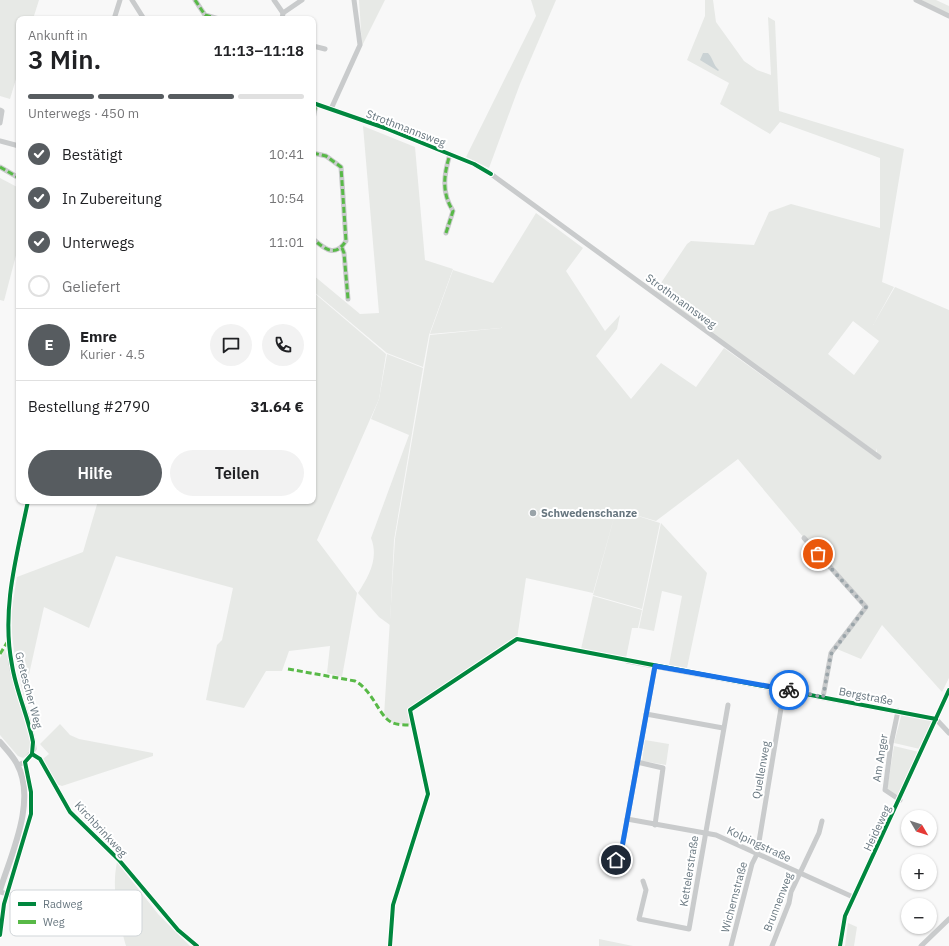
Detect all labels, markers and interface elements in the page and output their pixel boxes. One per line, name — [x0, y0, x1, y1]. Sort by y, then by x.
text: Ankunft in — [28, 27, 88, 44]
text: 11:13–11:18 — [214, 41, 304, 60]
text: 3 Min. — [28, 42, 101, 76]
text: Unterwegs · 450 m — [28, 105, 139, 122]
street label: Strothmannsweg — [364, 106, 448, 150]
icon: check — [28, 143, 50, 165]
text: Bestätigt — [62, 145, 123, 164]
text: 10:41 — [269, 146, 304, 163]
icon: check — [28, 187, 50, 209]
text: In Zubereitung — [62, 189, 162, 208]
text: 10:54 — [269, 190, 304, 207]
icon: check — [28, 231, 50, 253]
text: Unterwegs — [62, 233, 135, 252]
text: 11:01 — [269, 234, 304, 251]
street label: Strothmannsweg — [643, 271, 719, 331]
text: Geliefert — [62, 277, 121, 296]
button: chat — [210, 324, 252, 366]
button: phone — [262, 324, 304, 366]
text: Emre — [80, 327, 117, 346]
text: E — [44, 335, 54, 354]
text: Kurier · 4.5 — [80, 346, 145, 363]
text: Bestellung #2790 — [28, 397, 150, 416]
text: 31.64 € — [250, 397, 304, 416]
button: Hilfe — [28, 450, 162, 496]
button: Teilen — [170, 450, 304, 496]
place label: Schwedenschanze — [541, 506, 637, 520]
marker: Schwedenschanze — [528, 508, 538, 518]
pin — [801, 537, 835, 571]
icon: bag — [807, 543, 829, 565]
street label: Gretescher Weg — [12, 650, 46, 730]
courier — [769, 670, 809, 710]
icon: bike — [778, 679, 800, 701]
street label: Bergstraße — [838, 684, 894, 708]
street label: Am Anger — [869, 733, 891, 783]
street label: Quellenweg — [749, 740, 773, 800]
street label: Kirchbrinkweg — [72, 798, 130, 860]
street label: Heideweg — [860, 803, 894, 853]
north arrow — [901, 810, 937, 846]
map controls — [901, 810, 937, 934]
street label: Kolpingstraße — [725, 823, 793, 865]
street label: Kettelerstraße — [676, 835, 702, 907]
pin — [599, 843, 633, 877]
icon: home — [605, 849, 627, 871]
button: + — [901, 854, 937, 890]
street label: Wichernstraße — [718, 860, 750, 934]
street label: Brunnenweg — [760, 870, 796, 934]
legend — [10, 890, 142, 936]
text: Radweg — [43, 897, 83, 911]
button: − — [901, 898, 937, 934]
text: Weg — [43, 915, 65, 929]

